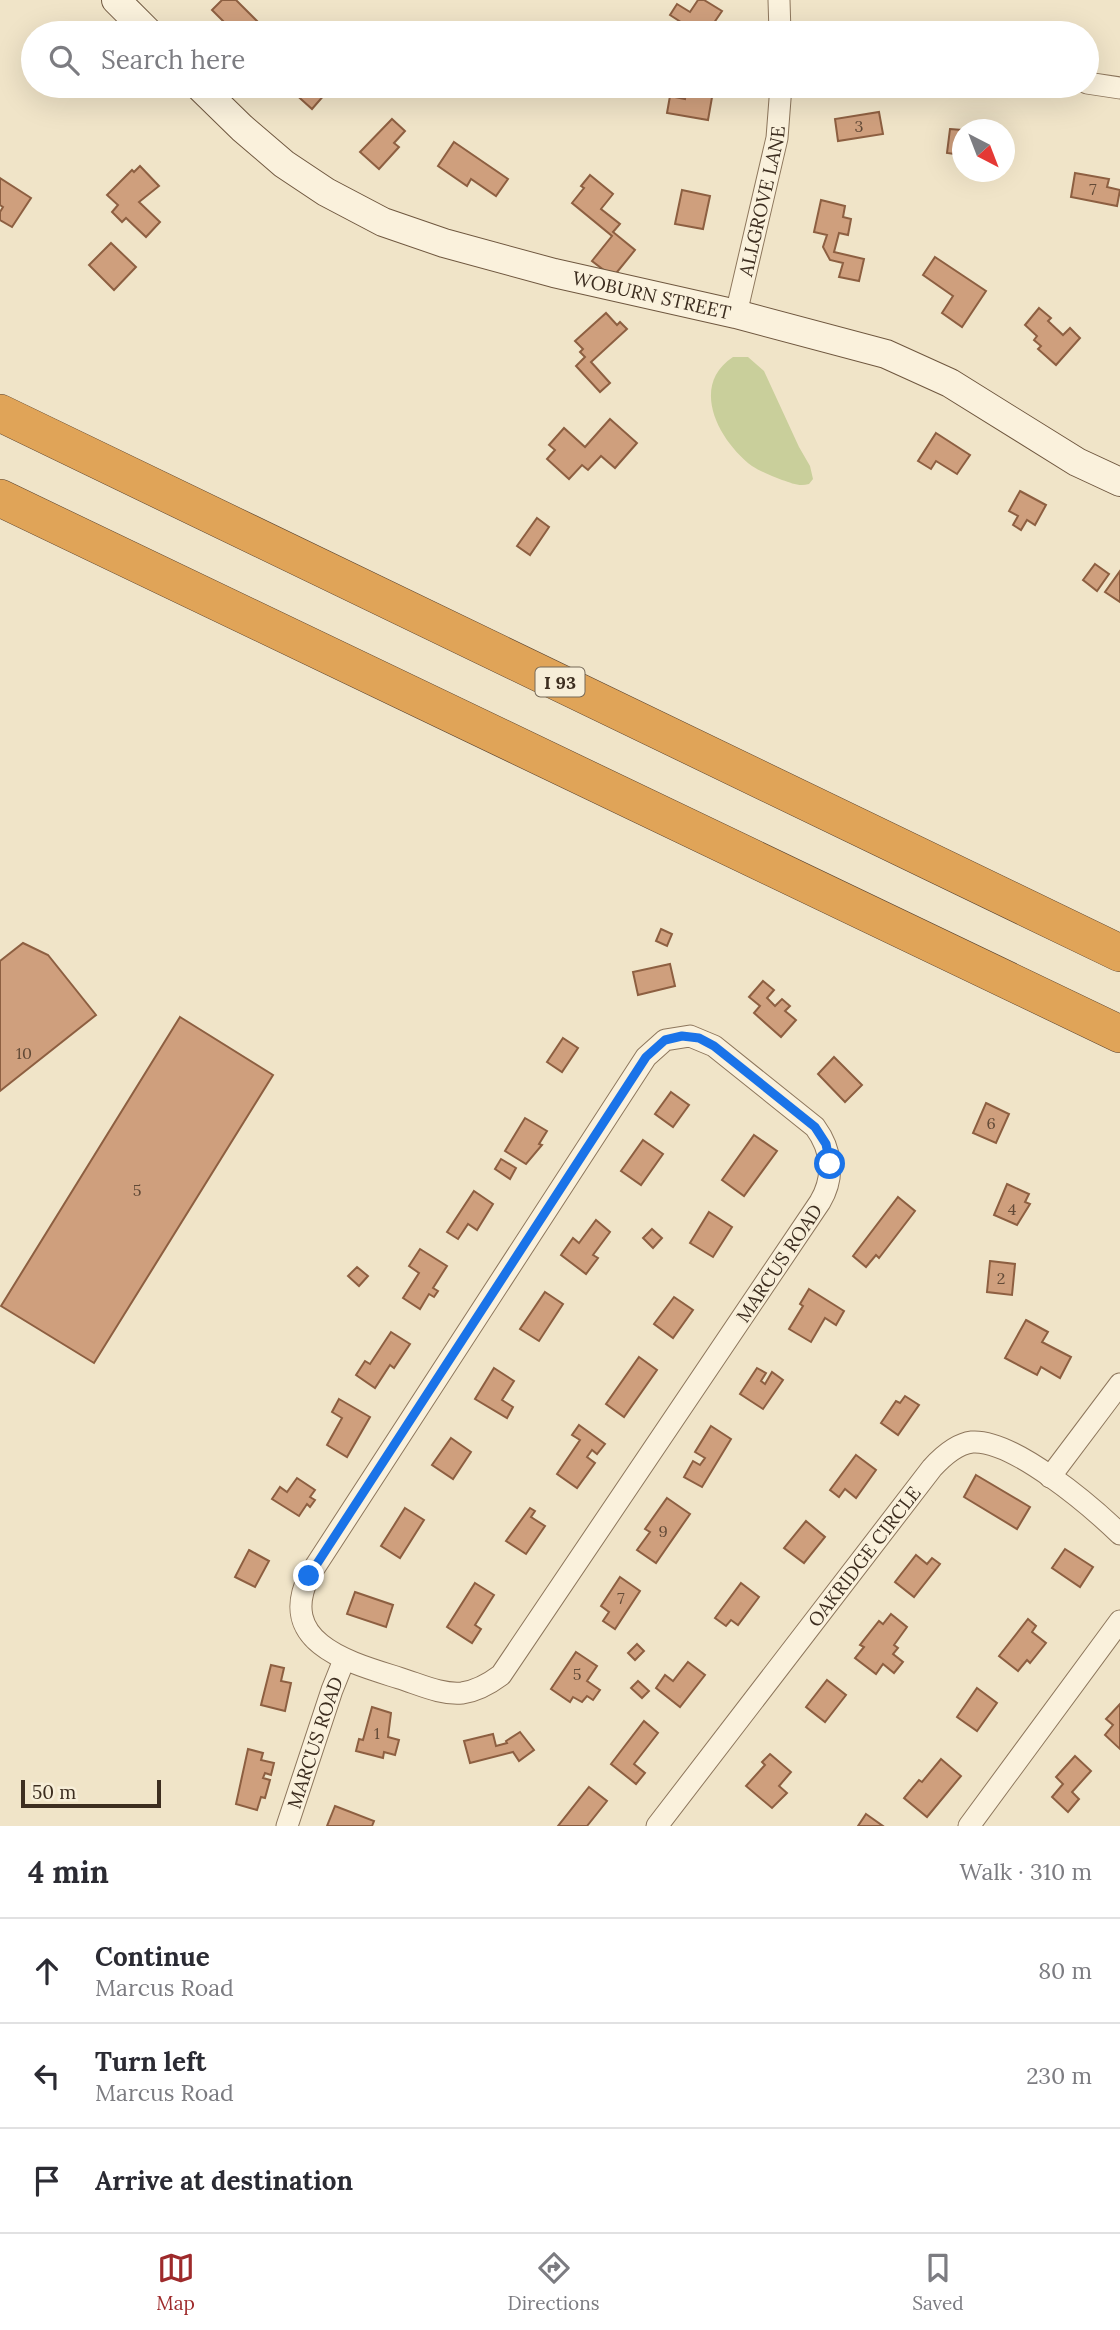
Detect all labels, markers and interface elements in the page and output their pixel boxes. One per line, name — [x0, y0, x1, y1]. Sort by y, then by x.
search box — [21, 21, 1099, 98]
icon: search — [45, 41, 83, 79]
text: Search here — [101, 43, 245, 76]
house number: 3 — [855, 116, 864, 136]
north arrow — [952, 119, 1015, 182]
street label: ALLGROVE LANE — [733, 125, 790, 279]
house number: 7 — [1089, 179, 1097, 199]
street label: WOBURN STREET — [570, 266, 733, 324]
road number: I 93 — [536, 668, 584, 696]
house number: 10 — [16, 1043, 32, 1063]
house number: 6 — [986, 1113, 996, 1133]
route start — [814, 1148, 845, 1179]
house number: 5 — [133, 1180, 141, 1200]
street label: MARCUS ROAD — [731, 1199, 827, 1327]
house number: 4 — [1008, 1199, 1017, 1219]
house number: 2 — [997, 1268, 1005, 1288]
street label: OAKRIDGE CIRCLE — [802, 1481, 926, 1632]
house number: 9 — [658, 1521, 668, 1541]
route end — [293, 1560, 324, 1591]
house number: 7 — [617, 1588, 625, 1608]
house number: 5 — [573, 1664, 581, 1684]
street label: MARCUS ROAD — [282, 1673, 348, 1811]
house number: 1 — [374, 1723, 380, 1743]
scale bar — [21, 1777, 161, 1809]
text: 50 m — [32, 1780, 76, 1804]
text: 4 min — [28, 1853, 109, 1891]
text: Walk · 310 m — [960, 1857, 1092, 1886]
text: Continue — [95, 1940, 210, 1973]
icon: ahead — [28, 1952, 66, 1990]
text: 80 m — [1038, 1956, 1092, 1985]
text: Marcus Road — [95, 1973, 234, 2002]
text: Turn left — [95, 2045, 206, 2078]
icon: left — [28, 2057, 66, 2095]
text: 230 m — [1026, 2061, 1092, 2090]
text: Marcus Road — [95, 2078, 234, 2107]
icon: arrive — [28, 2162, 66, 2200]
text: Arrive at destination — [95, 2164, 353, 2197]
tab: Map — [156, 2249, 195, 2315]
tab: Directions — [508, 2249, 600, 2315]
tab: Saved — [912, 2249, 964, 2315]

